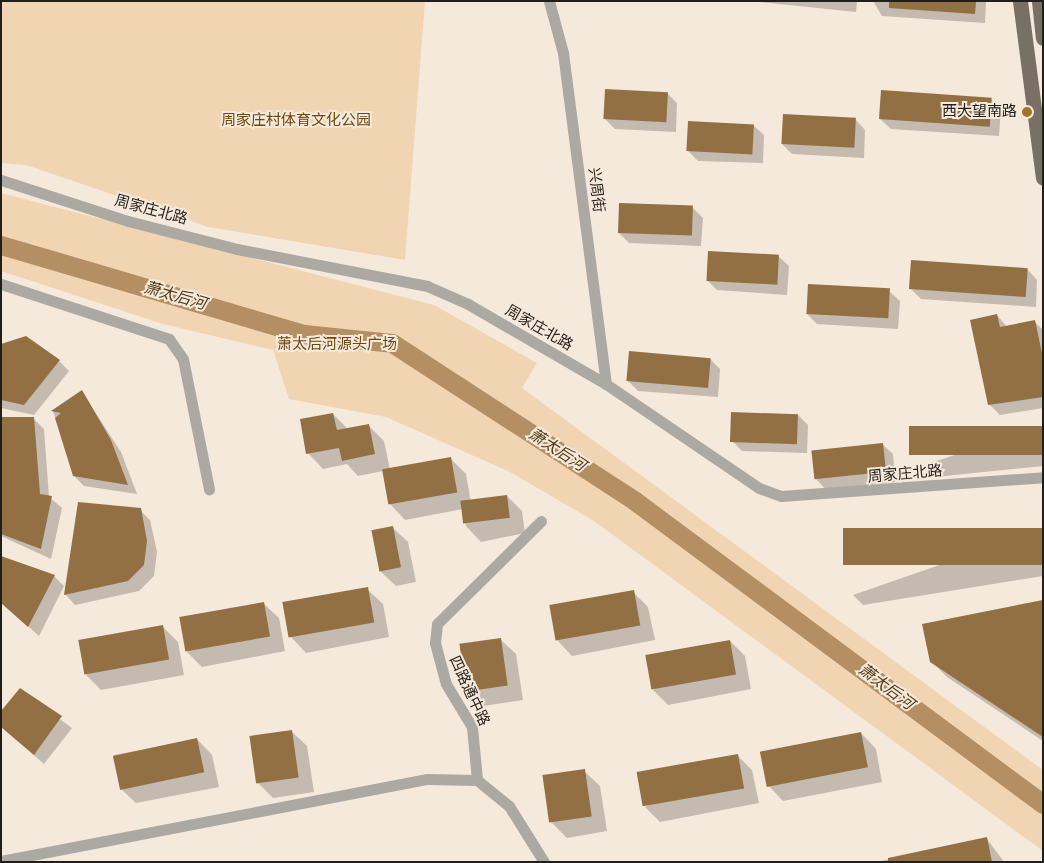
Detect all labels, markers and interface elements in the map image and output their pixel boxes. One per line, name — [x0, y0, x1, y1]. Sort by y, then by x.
place label: 西大望南路 — [942, 103, 1017, 121]
marker: 西大望南路 — [1021, 106, 1033, 118]
park label: 周家庄村体育文化公园 — [221, 112, 371, 130]
street label: 兴周街 — [584, 167, 608, 213]
street label: 周家庄北路 — [112, 192, 190, 228]
water label: 萧太后河 — [142, 278, 208, 314]
street label: 周家庄北路 — [502, 301, 576, 355]
park label: 萧太后河源头广场 — [277, 336, 397, 354]
water label: 萧太后河 — [525, 425, 589, 475]
street label: 周家庄北路 — [867, 462, 943, 486]
street label: 四路通中路 — [445, 653, 493, 729]
water label: 萧太后河 — [855, 660, 917, 714]

